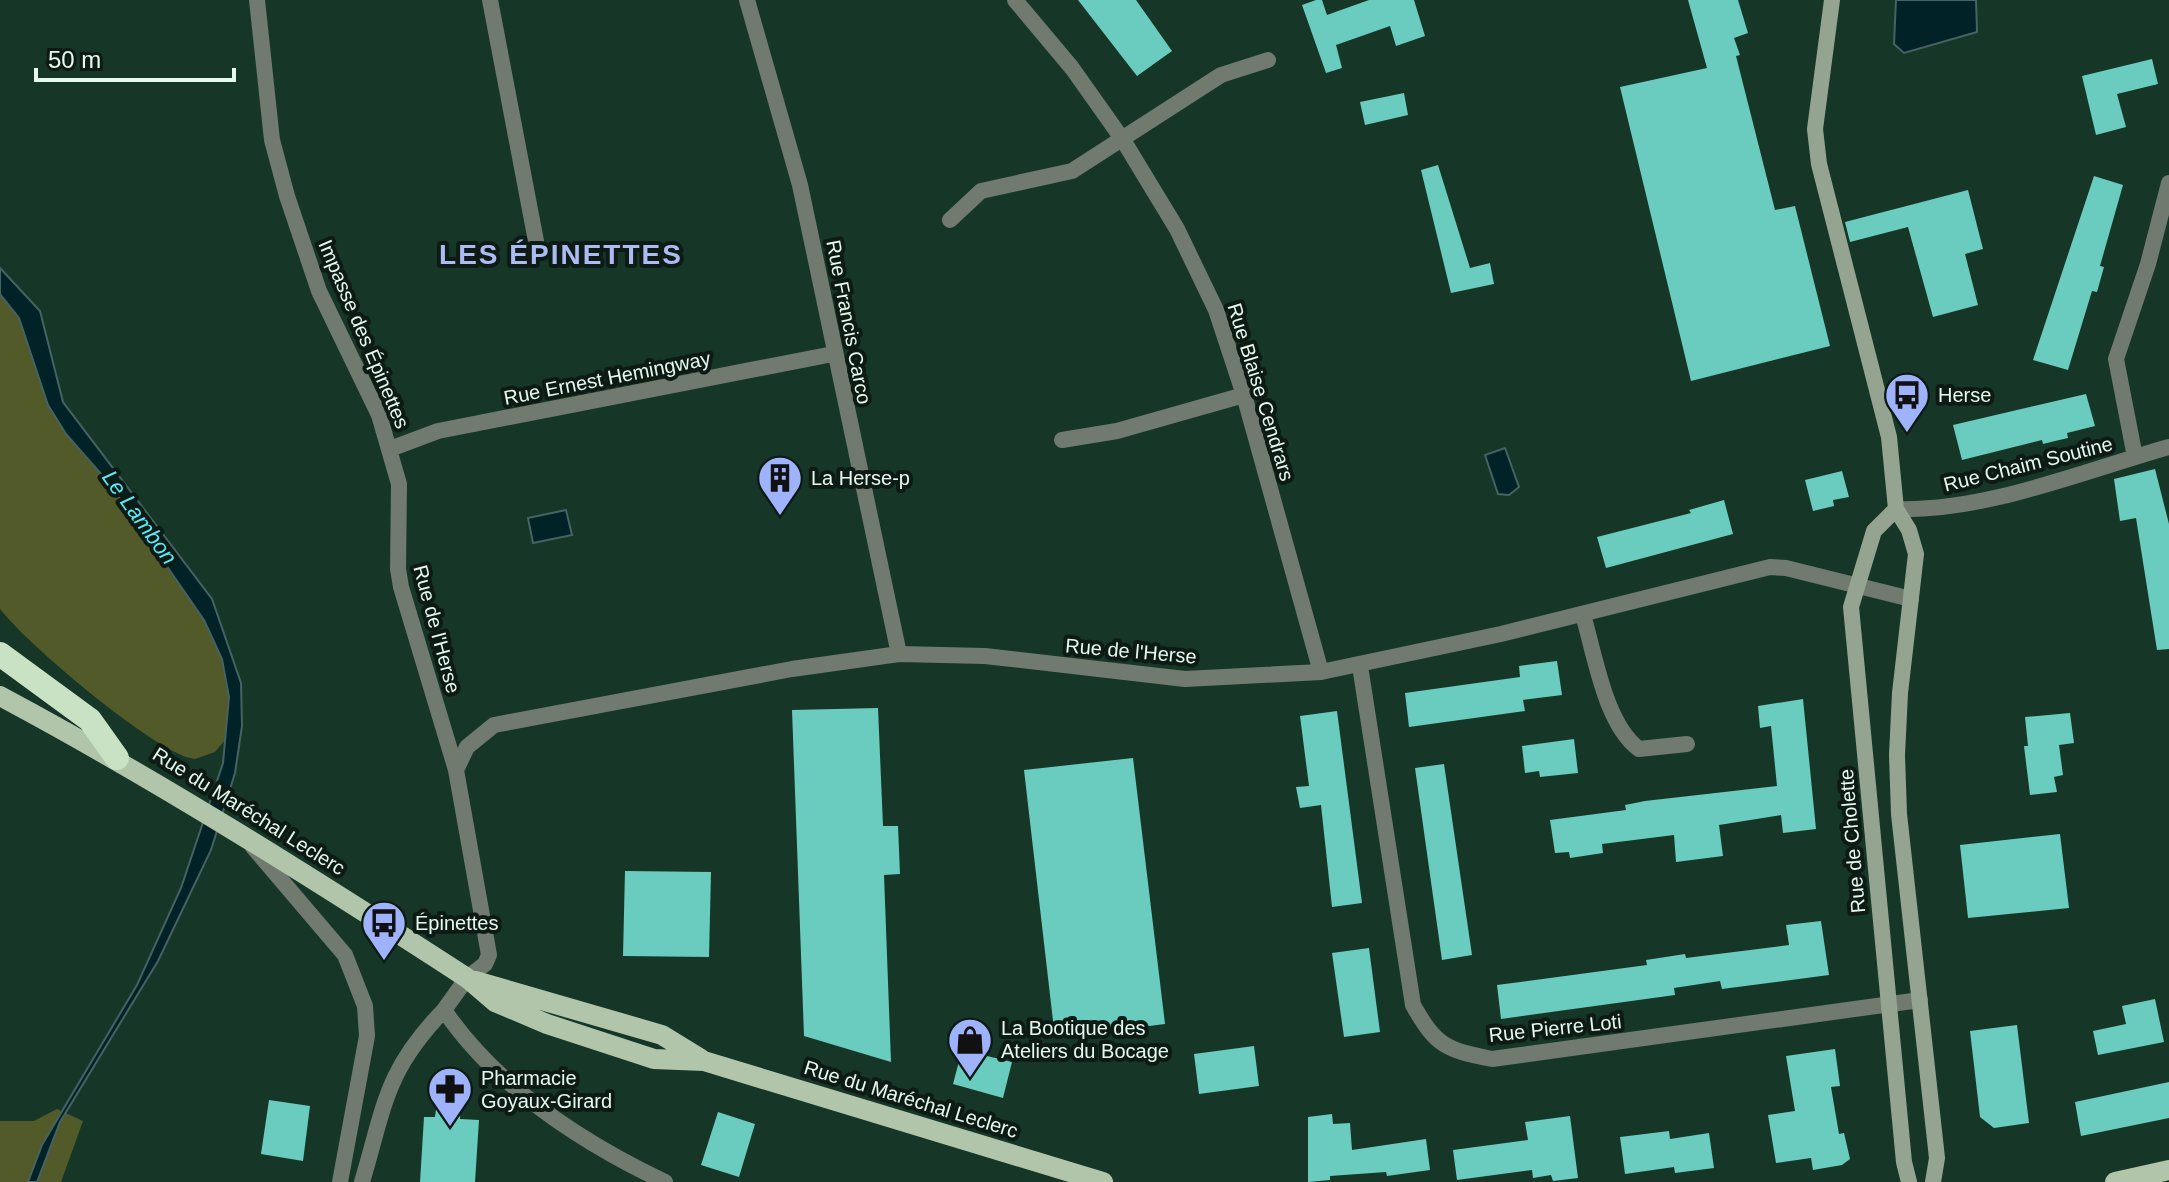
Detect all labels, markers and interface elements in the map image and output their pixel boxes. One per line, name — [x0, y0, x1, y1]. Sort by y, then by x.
scale bar — [36, 32, 234, 82]
text: 50 m — [48, 46, 101, 73]
street label: Impasse des Épinettes — [314, 237, 414, 431]
street label: Rue Francis Carco — [822, 238, 876, 406]
district label: LES ÉPINETTES — [439, 239, 683, 270]
street label: Rue Blaise Cendrars — [1224, 301, 1298, 483]
street label: Rue Ernest Hemingway — [502, 347, 712, 409]
bus stop icon: Herse — [1883, 371, 1931, 434]
place label: Herse — [1938, 384, 1991, 406]
street label: Rue Chaim Soutine — [1941, 432, 2115, 496]
building icon: La Herse-p — [756, 454, 804, 517]
water label: Le Lambon — [97, 465, 182, 569]
place label: La Herse-p — [811, 467, 910, 489]
street label: Rue de l'Herse — [409, 563, 465, 695]
street label: Rue de l'Herse — [1064, 634, 1198, 668]
street label: Rue du Maréchal Leclerc — [149, 743, 349, 879]
street label: Rue de Cholette — [1835, 768, 1869, 914]
bus stop icon: Épinettes — [360, 899, 408, 962]
place label: Épinettes — [415, 912, 498, 934]
street label: Rue Pierre Loti — [1488, 1010, 1622, 1046]
shop icon: La Bootique des Ateliers du Bocage — [946, 1016, 994, 1079]
place label: La Bootique des Ateliers du Bocage — [1001, 1017, 1169, 1062]
street label: Rue du Maréchal Leclerc — [801, 1056, 1021, 1142]
pharmacy icon: Pharmacie Goyaux-Girard — [426, 1065, 474, 1128]
place label: Pharmacie Goyaux-Girard — [481, 1067, 612, 1112]

